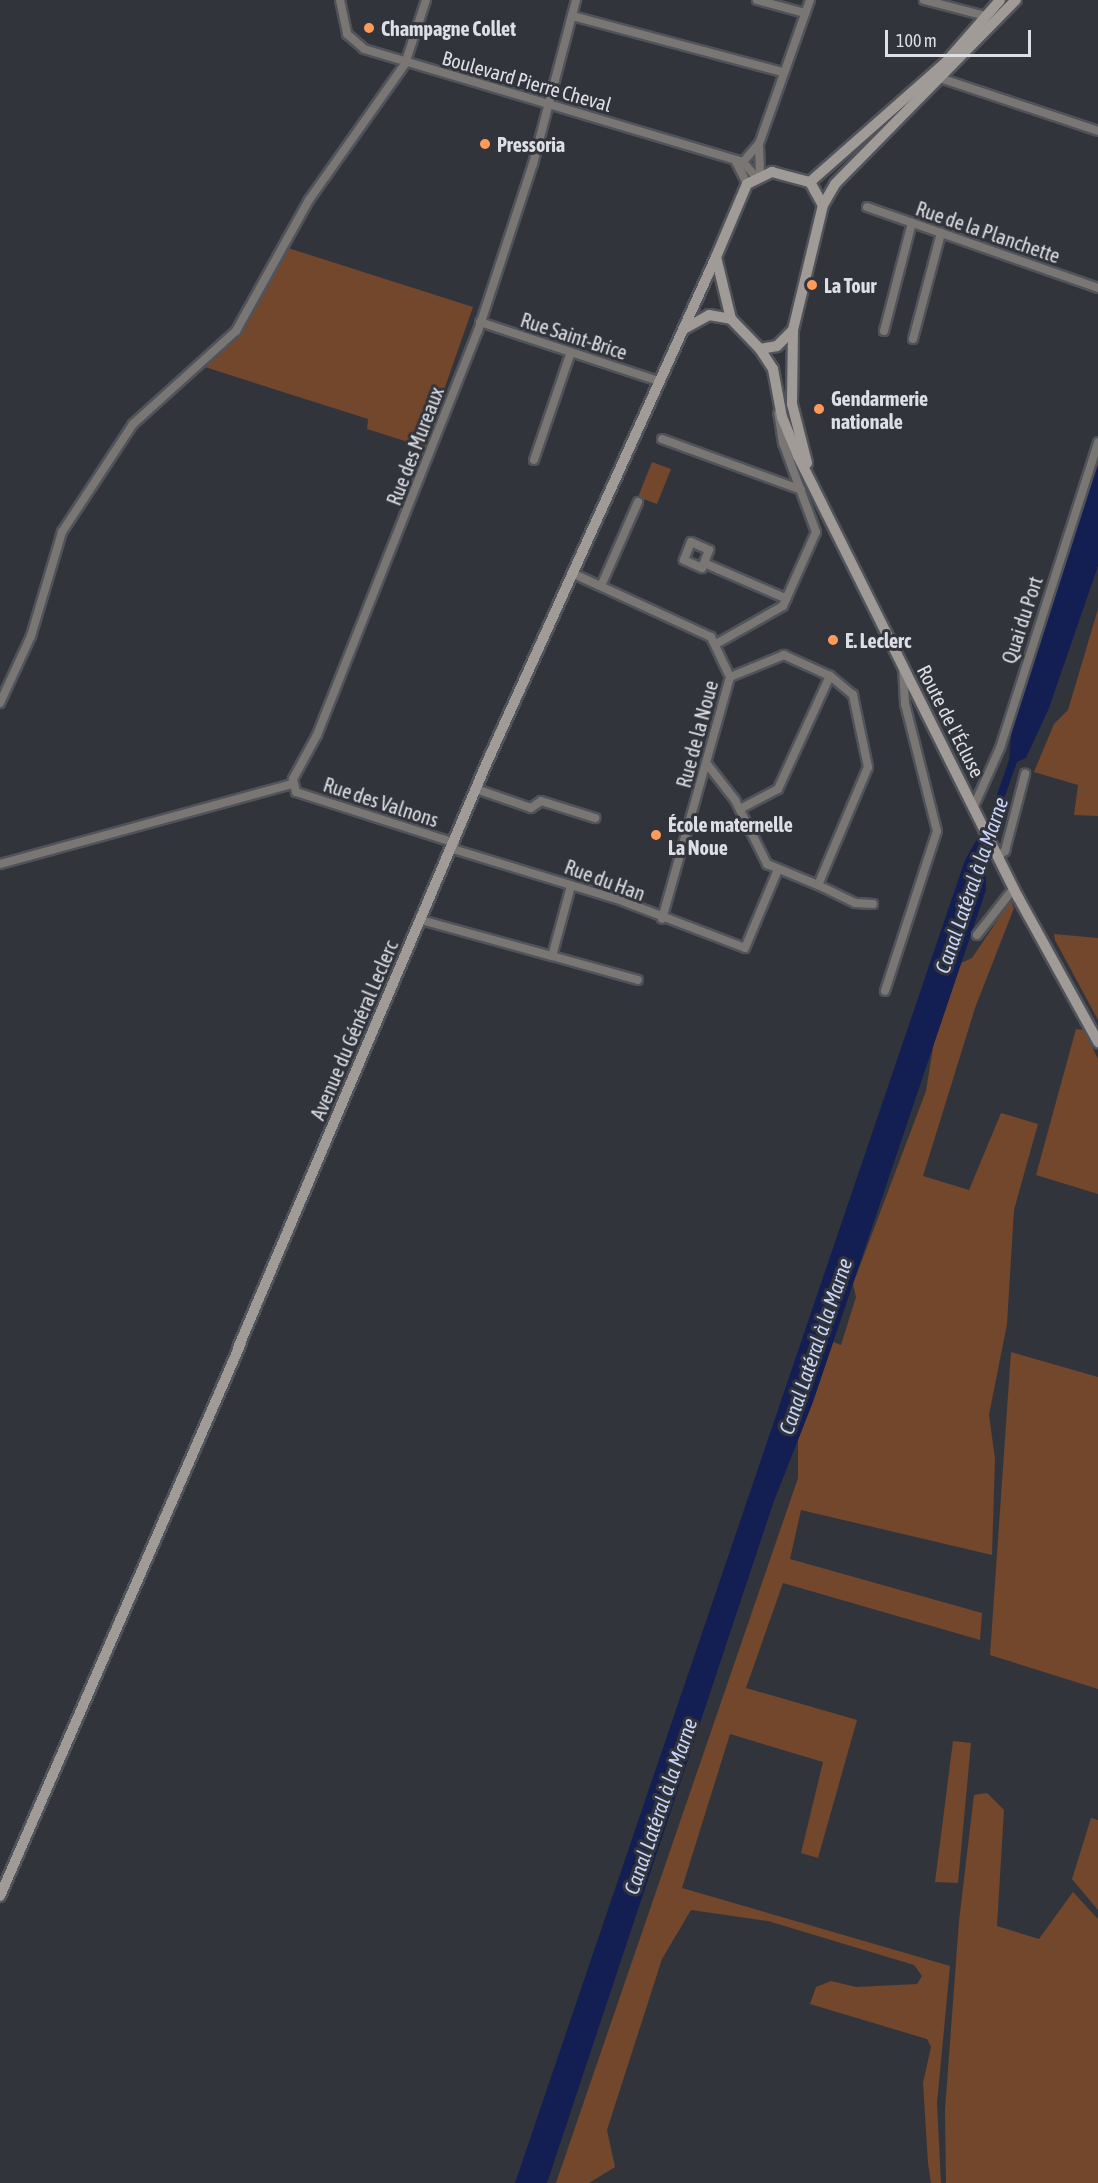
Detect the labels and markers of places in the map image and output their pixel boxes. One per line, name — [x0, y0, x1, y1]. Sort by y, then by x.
place label: Champagne Collet — [381, 16, 516, 40]
marker: Champagne Collet — [362, 21, 376, 35]
place label: Pressoria — [497, 132, 565, 156]
marker: Pressoria — [478, 137, 492, 151]
place label: La Tour — [824, 273, 876, 297]
marker: La Tour — [805, 278, 819, 292]
place label: Gendarmerie nationale — [831, 386, 928, 433]
marker: Gendarmerie nationale — [812, 402, 826, 416]
place label: E. Leclerc — [845, 628, 911, 652]
marker: E. Leclerc — [826, 633, 840, 647]
place label: École maternelle La Noue — [668, 812, 793, 859]
marker: École maternelle La Noue — [649, 828, 663, 842]

